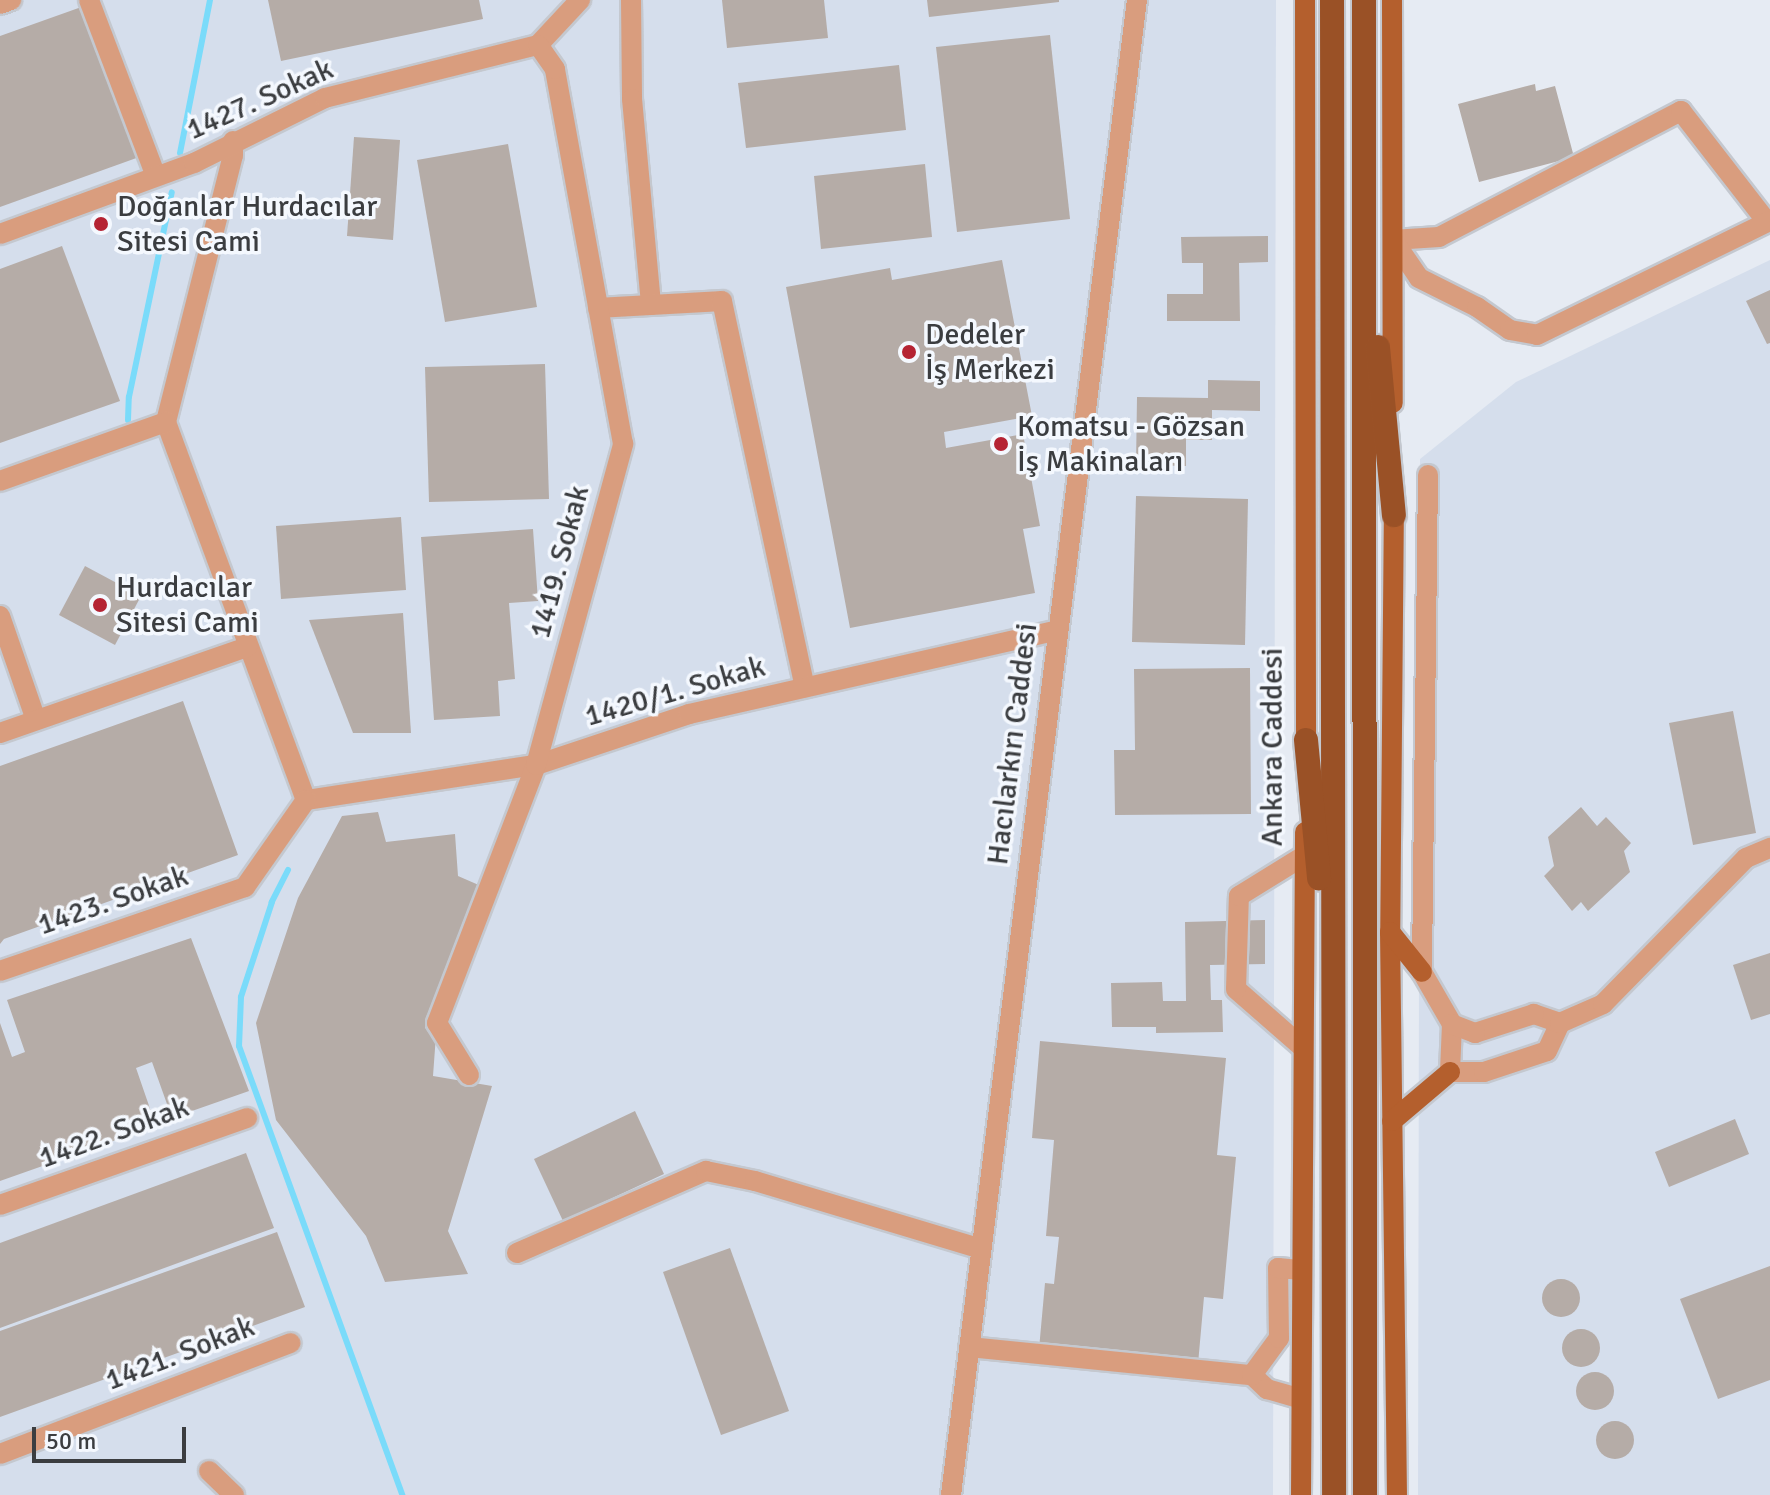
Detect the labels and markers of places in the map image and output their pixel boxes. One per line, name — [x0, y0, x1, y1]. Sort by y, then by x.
place label: Doğanlar Hurdacılar Sitesi Cami — [117, 189, 377, 260]
marker: Doğanlar Hurdacılar Sitesi Cami — [92, 215, 110, 233]
place label: Dedeler İş Merkezi — [925, 317, 1055, 388]
marker: Dedeler İş Merkezi — [900, 343, 918, 361]
place label: Komatsu - Gözsan İş Makinaları — [1017, 409, 1245, 480]
marker: Komatsu - Gözsan İş Makinaları — [992, 435, 1010, 453]
place label: Hurdacılar Sitesi Cami — [116, 570, 259, 640]
marker: Hurdacılar Sitesi Cami — [91, 596, 109, 614]

